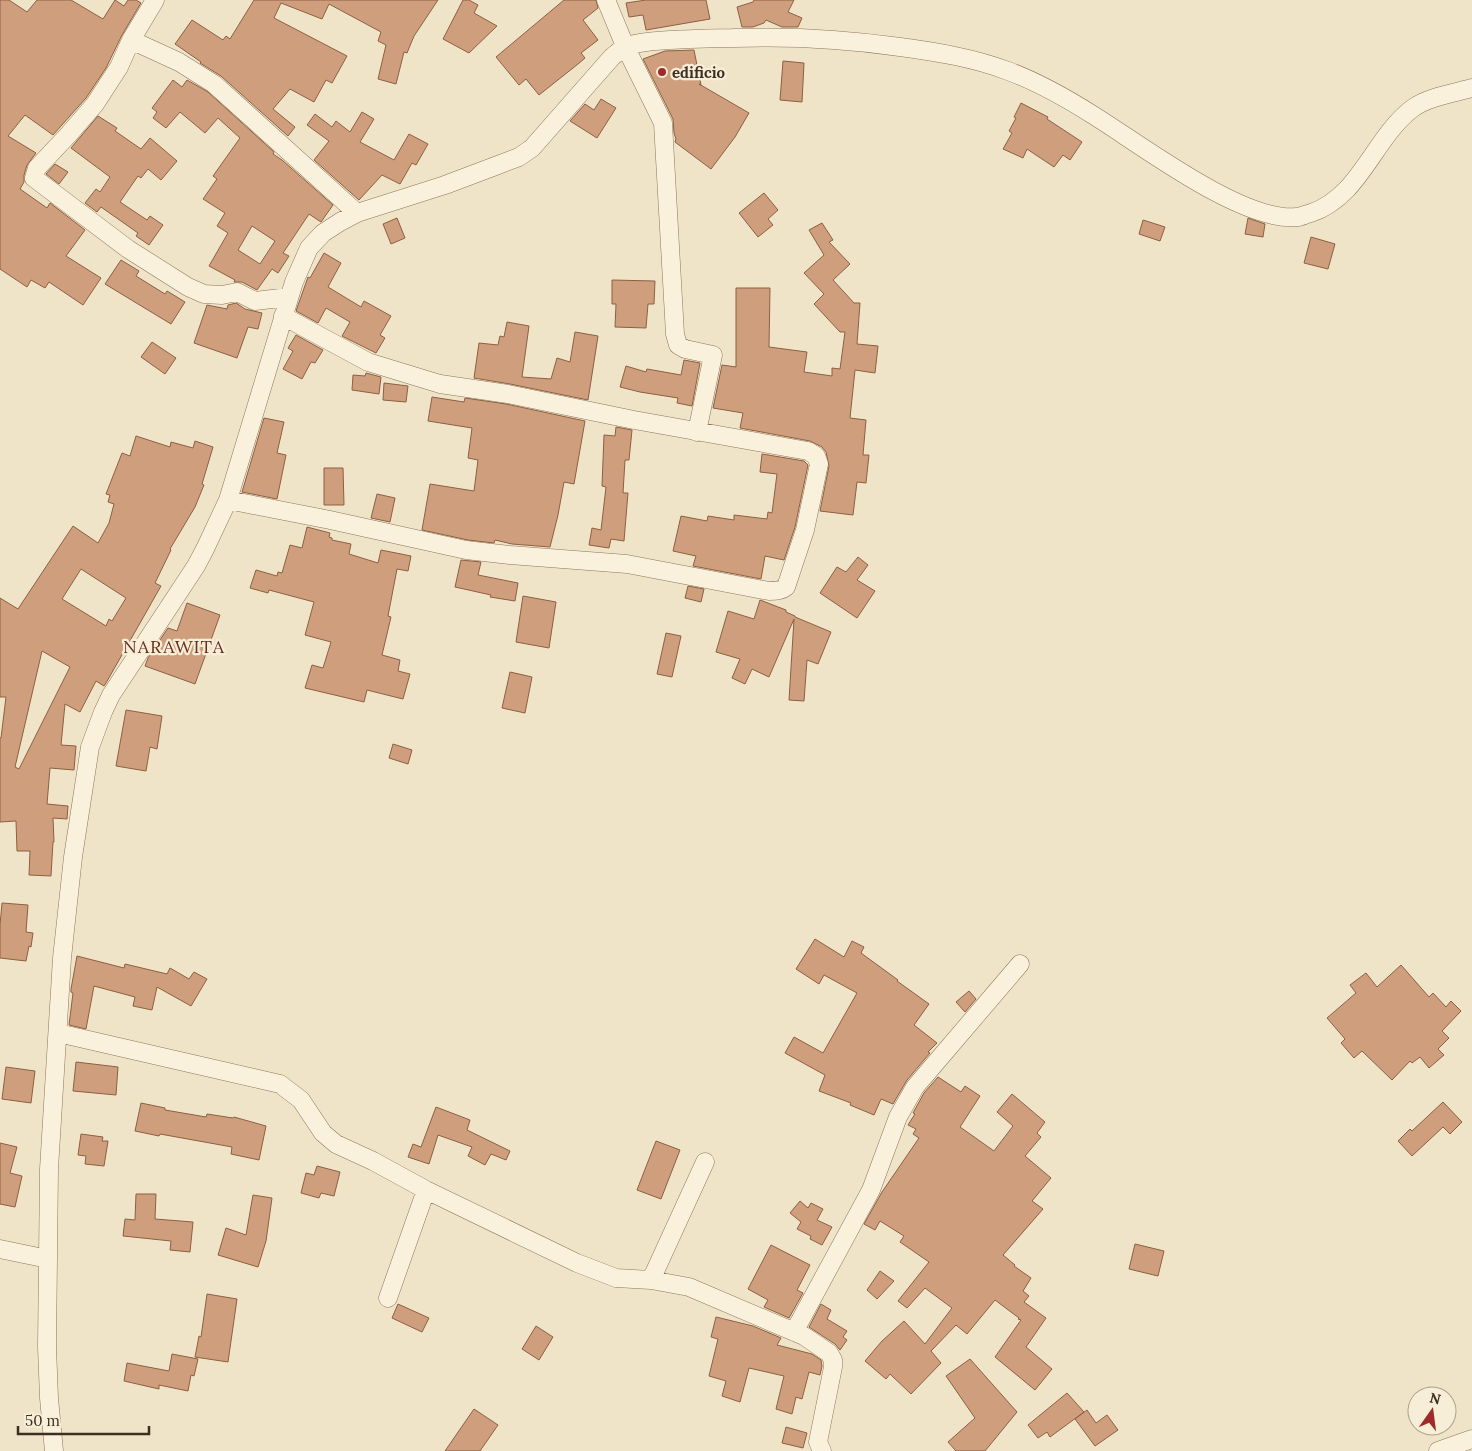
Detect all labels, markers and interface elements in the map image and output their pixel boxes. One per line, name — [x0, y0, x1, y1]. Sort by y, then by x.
place label: edificio — [672, 63, 726, 82]
marker: edificio — [656, 66, 668, 78]
district label: NARAWITA — [123, 635, 225, 658]
north arrow — [1407, 1386, 1457, 1436]
text: N — [1428, 1388, 1443, 1408]
scale bar — [18, 1404, 149, 1436]
text: 50 m — [25, 1411, 60, 1430]

